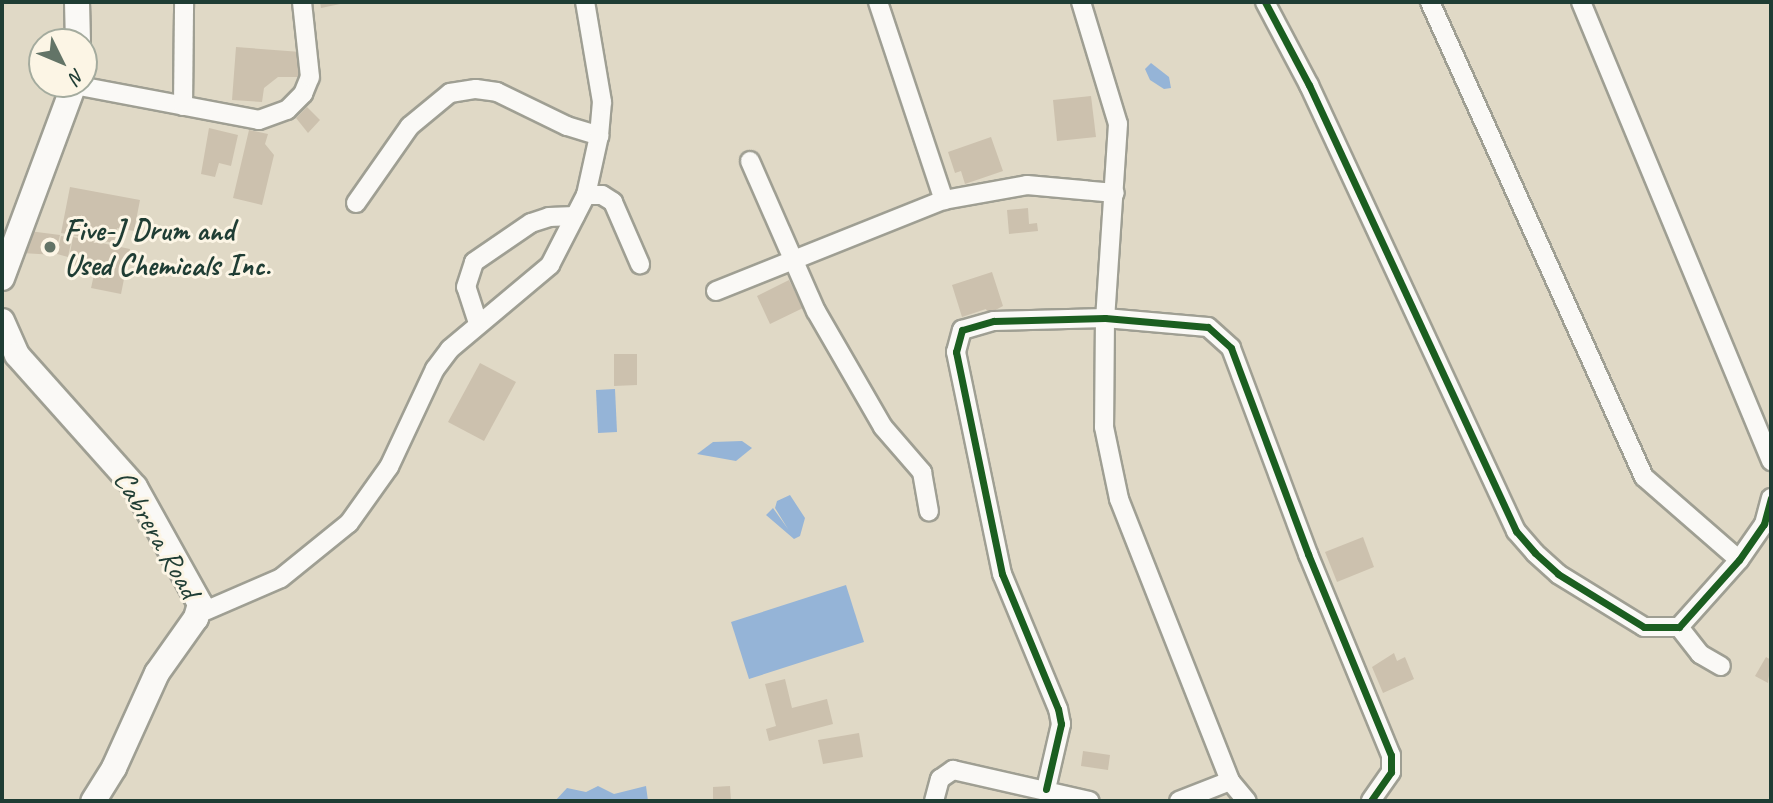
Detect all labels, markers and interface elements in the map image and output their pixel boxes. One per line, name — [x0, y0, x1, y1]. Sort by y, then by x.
north arrow — [28, 28, 98, 98]
text: N — [64, 63, 90, 88]
place label: Five-J Drum and Used Chemicals Inc. — [64, 212, 271, 282]
marker: Five-J Drum and Used Chemicals Inc. — [42, 239, 58, 255]
street label: Cabrera Road — [106, 464, 208, 604]

